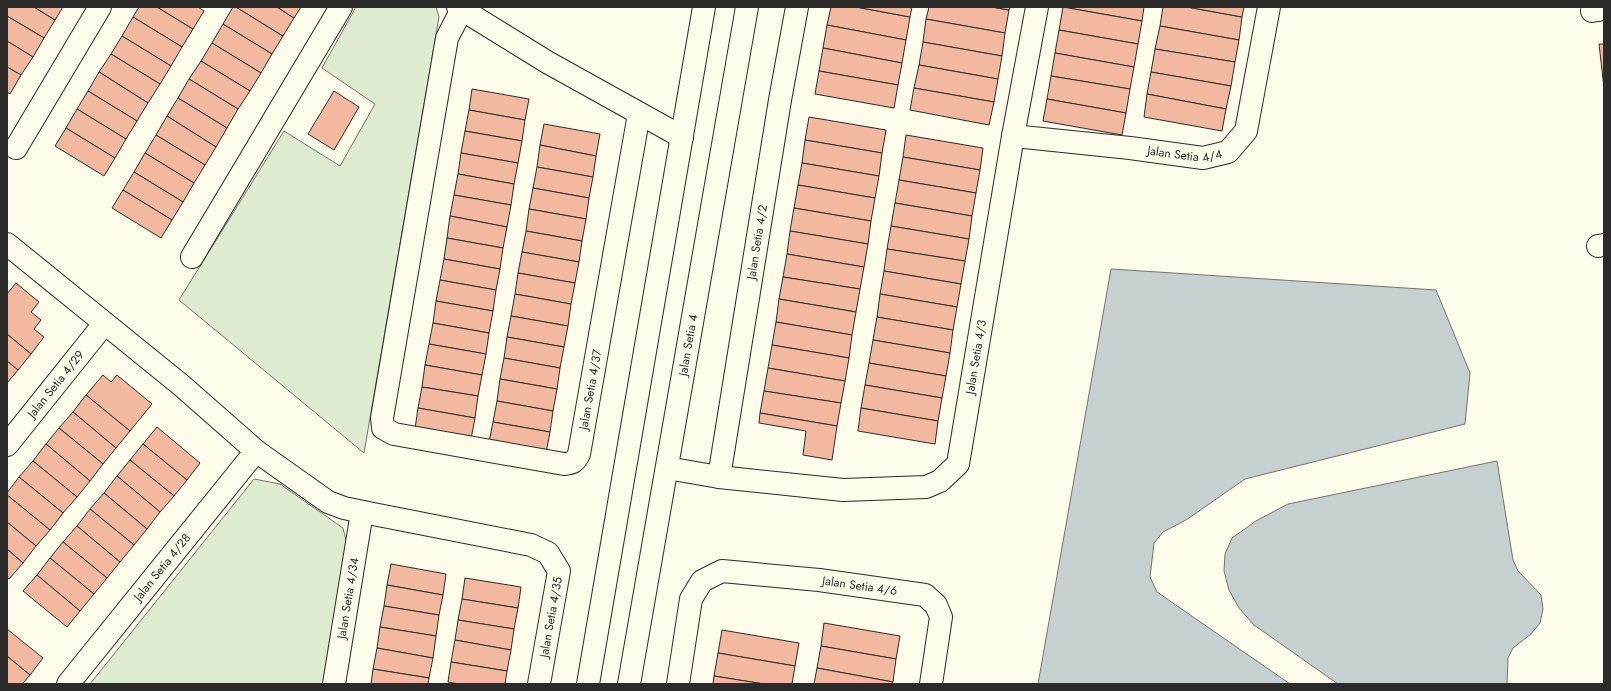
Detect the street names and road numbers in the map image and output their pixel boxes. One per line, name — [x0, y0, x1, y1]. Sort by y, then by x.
street label: Jalan Setia 4/4 — [1144, 141, 1224, 167]
street label: Jalan Setia 4/2 — [742, 203, 772, 283]
street label: Jalan Setia 4 — [674, 313, 702, 379]
street label: Jalan Setia 4/3 — [961, 318, 991, 397]
street label: Jalan Setia 4/29 — [22, 346, 89, 423]
street label: Jalan Setia 4/37 — [574, 347, 606, 433]
street label: Jalan Setia 4/28 — [128, 530, 195, 606]
street label: Jalan Setia 4/34 — [332, 556, 363, 642]
street label: Jalan Setia 4/6 — [819, 571, 898, 600]
street label: Jalan Setia 4/35 — [535, 575, 567, 661]

